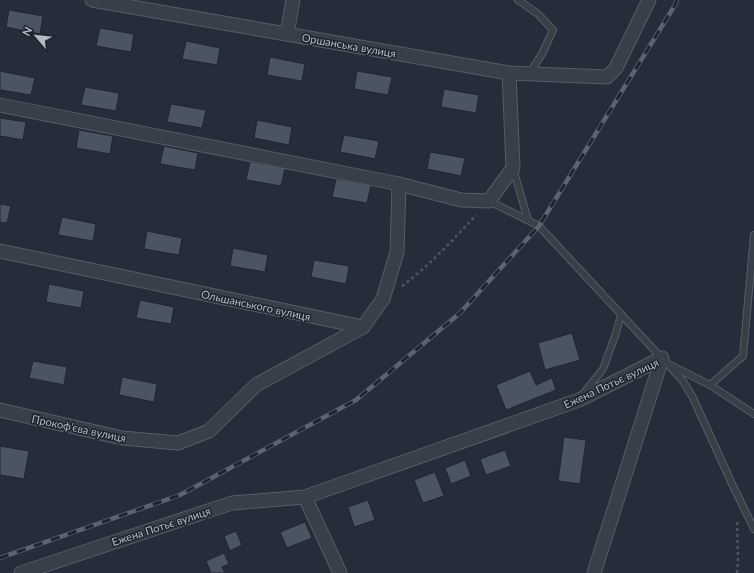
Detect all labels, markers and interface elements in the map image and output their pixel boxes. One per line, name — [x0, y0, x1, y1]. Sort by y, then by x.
north arrow — [16, 16, 56, 56]
text: N — [19, 24, 34, 38]
street label: Оршанська вулиця — [301, 30, 397, 60]
street label: Ольшанського вулиця — [200, 287, 312, 323]
street label: Ежена Потьє вулиця — [561, 355, 661, 411]
street label: Прокоф’єва вулиця — [31, 412, 127, 444]
street label: Ежена Потьє вулиця — [110, 504, 212, 548]

